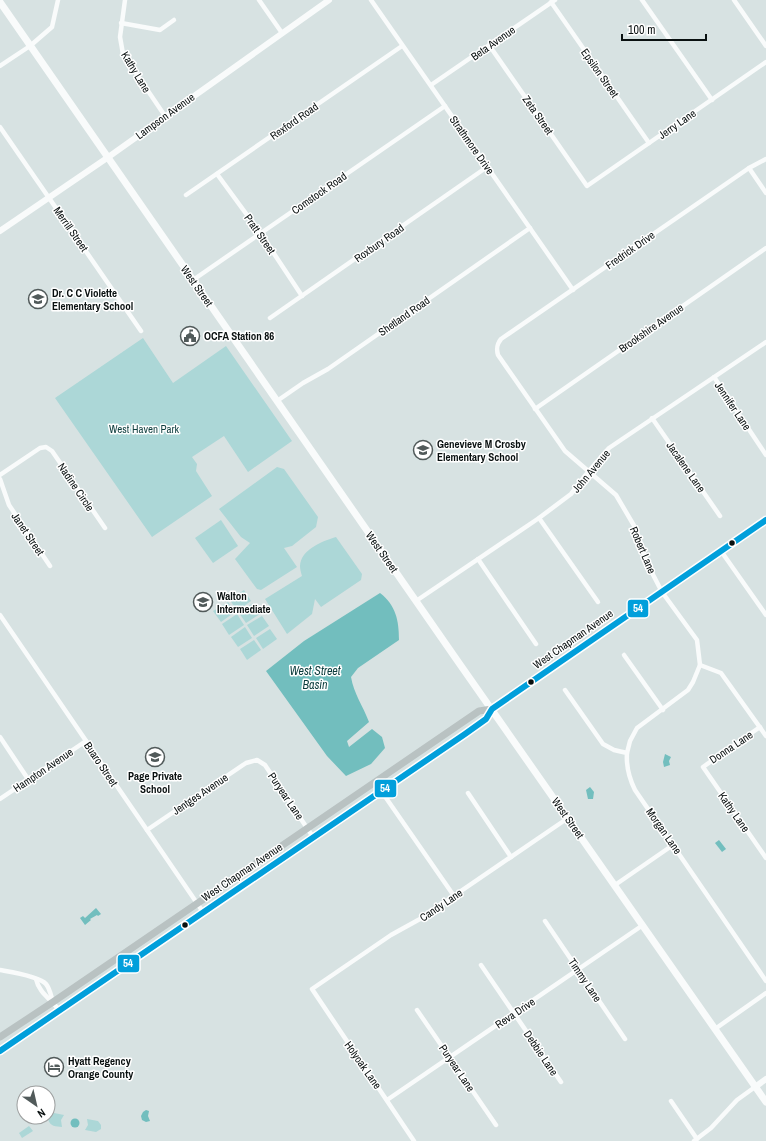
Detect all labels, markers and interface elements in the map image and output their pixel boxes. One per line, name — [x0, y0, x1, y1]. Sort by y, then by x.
scale bar — [622, 16, 706, 42]
text: 100 m — [628, 22, 655, 38]
street label: Beta Avenue — [468, 23, 518, 63]
street label: Epsilon Street — [578, 46, 622, 101]
street label: Kathy Lane — [118, 49, 154, 95]
street label: Lampson Avenue — [133, 90, 197, 142]
street label: Zeta Street — [519, 93, 557, 138]
street label: Rexford Road — [267, 99, 321, 143]
street label: Jerry Lane — [656, 106, 698, 142]
street label: Strathmore Drive — [447, 113, 497, 177]
street label: Comstock Road — [289, 169, 349, 217]
street label: Merrill Street — [50, 204, 92, 255]
street label: Pratt Street — [241, 211, 279, 257]
street label: Roxbury Road — [351, 221, 407, 265]
street label: Fredrick Drive — [603, 228, 657, 272]
street label: West Street — [178, 263, 216, 310]
place label: Dr. C C Violette Elementary School — [52, 286, 133, 313]
school or university icon: Dr. C C Violette Elementary School — [27, 288, 49, 310]
street label: Shetland Road — [376, 293, 432, 339]
street label: Brookshire Avenue — [616, 300, 686, 356]
public building icon: OCFA Station 86 — [179, 325, 201, 347]
place label: OCFA Station 86 — [204, 329, 274, 343]
street label: Jennifer Lane — [712, 379, 754, 433]
park label: West Haven Park — [109, 422, 179, 436]
place label: Genevieve M Crosby Elementary School — [437, 437, 526, 464]
school or university icon: Genevieve M Crosby Elementary School — [412, 439, 434, 461]
street label: Jacalene Lane — [663, 439, 709, 495]
street label: John Avenue — [569, 447, 613, 495]
street label: Nadine Circle — [55, 460, 97, 514]
street label: Janet Street — [9, 510, 48, 558]
street label: Robert Lane — [627, 524, 659, 576]
street label: West Street — [363, 529, 401, 576]
unlabelled marker — [727, 538, 737, 548]
place label: Walton Intermediate — [217, 589, 271, 616]
school or university icon: Walton Intermediate — [192, 591, 214, 613]
line badge: 54 — [627, 599, 649, 618]
text: 54 — [633, 601, 643, 615]
street label: West Chapman Avenue — [530, 606, 616, 672]
water label: West Street Basin — [289, 663, 341, 693]
unlabelled marker — [526, 677, 536, 687]
street label: Donna Lane — [707, 727, 755, 767]
street label: Buaro Street — [81, 739, 121, 789]
street label: Hampton Avenue — [10, 745, 76, 795]
school or university icon: Page Private School — [144, 746, 166, 768]
place label: Page Private School — [128, 769, 182, 796]
street label: Jentges Avenue — [170, 770, 230, 818]
street label: Puryear Lane — [265, 770, 307, 822]
line badge: 54 — [374, 779, 397, 798]
text: 54 — [380, 781, 390, 795]
street label: Kathy Lane — [715, 789, 753, 835]
street label: West Street — [549, 795, 587, 842]
street label: Morgan Lane — [643, 805, 685, 857]
street label: West Chapman Avenue — [199, 840, 285, 904]
street label: Candy Lane — [417, 886, 465, 924]
unlabelled marker — [180, 920, 190, 930]
line badge: 54 — [117, 954, 140, 973]
street label: Timmy Lane — [565, 955, 605, 1005]
text: 54 — [123, 956, 133, 970]
street label: Reva Drive — [492, 995, 538, 1031]
street label: Debbie Lane — [521, 1028, 561, 1078]
street label: Holyoak Lane — [341, 1038, 385, 1092]
street label: Puryear Lane — [436, 1042, 478, 1094]
place label: Hyatt Regency Orange County — [68, 1054, 133, 1081]
hotel icon: Hyatt Regency Orange County — [43, 1056, 65, 1078]
north arrow — [16, 1085, 56, 1125]
text: N — [35, 1106, 48, 1121]

